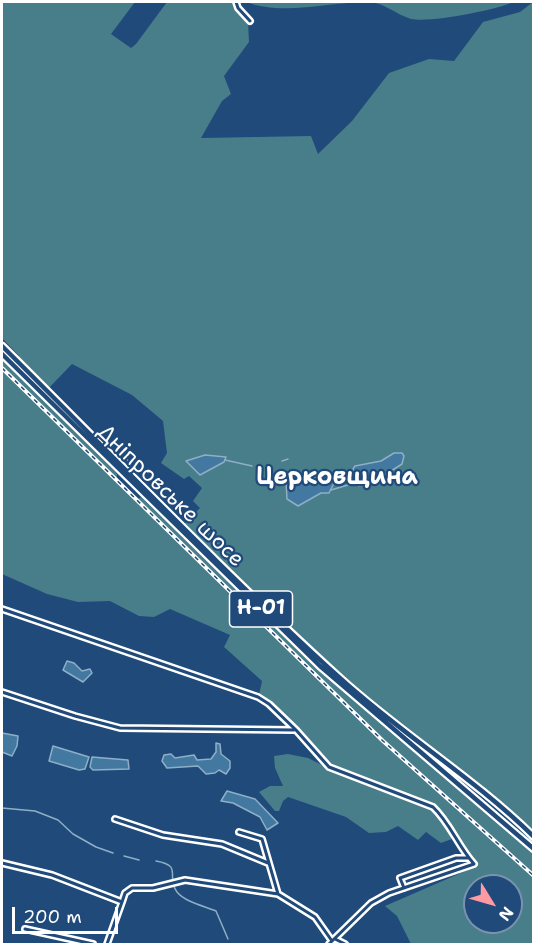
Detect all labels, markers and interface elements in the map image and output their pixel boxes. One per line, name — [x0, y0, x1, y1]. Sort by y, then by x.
street label: Дніпровське шосе — [91, 419, 249, 573]
district label: Церковщина — [256, 464, 418, 492]
road number: Н-01 — [230, 591, 292, 627]
north arrow — [463, 874, 523, 934]
scale bar — [15, 895, 122, 933]
text: N — [494, 903, 518, 925]
text: 200 m — [23, 905, 82, 929]

